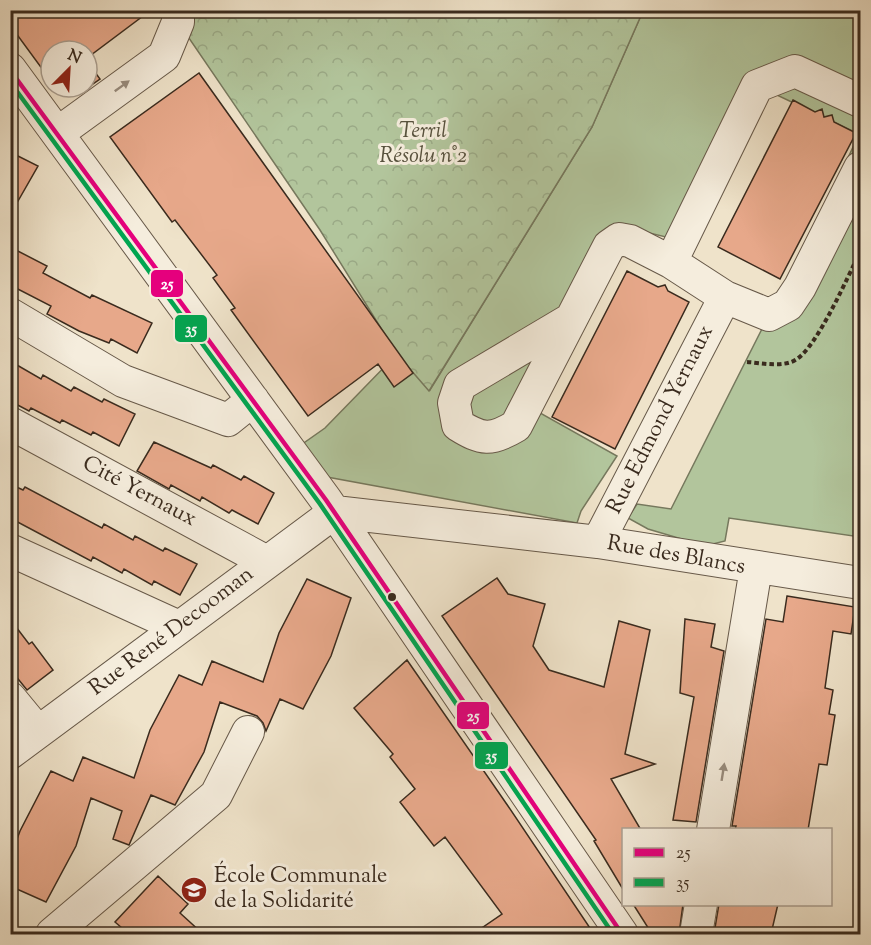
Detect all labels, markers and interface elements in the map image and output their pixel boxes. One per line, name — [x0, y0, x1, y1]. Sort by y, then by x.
north arrow — [39, 39, 99, 99]
text: N — [64, 44, 85, 71]
one-way arrow — [115, 81, 130, 93]
park label: Terril Résolu n°2 — [379, 116, 467, 173]
line badge: 25 — [150, 269, 184, 298]
text: 25 — [161, 274, 174, 297]
line badge: 35 — [174, 314, 208, 343]
text: 35 — [185, 319, 197, 342]
street label: Rue Edmond Yernaux — [600, 320, 722, 520]
street label: Cité Yernaux — [76, 448, 202, 536]
street label: Rue des Blancs — [604, 528, 748, 584]
street label: Rue René Decooman — [83, 559, 261, 705]
unlabelled marker — [386, 591, 398, 603]
line badge: 25 — [456, 701, 490, 730]
text: 25 — [467, 706, 480, 729]
line badge: 35 — [474, 741, 509, 770]
text: 35 — [485, 746, 497, 769]
one-way arrow — [718, 762, 727, 781]
legend — [622, 828, 832, 906]
text: 25 — [676, 841, 691, 867]
place label: École Communale de la Solidarité — [214, 860, 387, 918]
text: 35 — [676, 871, 689, 897]
school or university icon: École Communale de la Solidarité — [179, 875, 209, 905]

